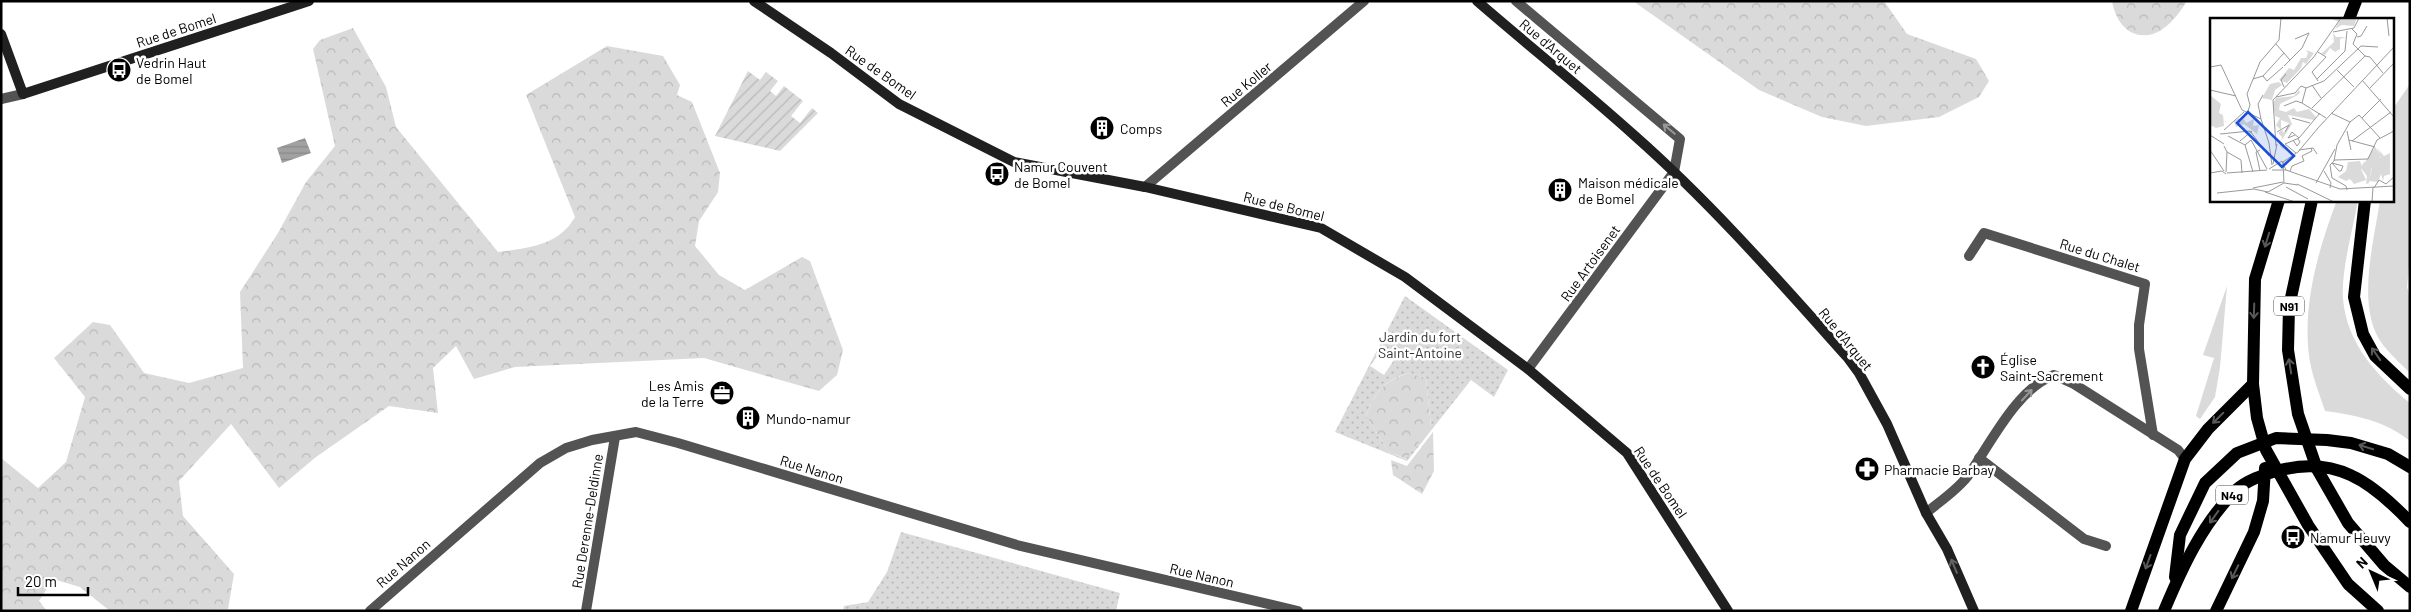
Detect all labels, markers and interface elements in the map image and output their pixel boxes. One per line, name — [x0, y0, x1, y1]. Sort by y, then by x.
street label: Rue de Bomel — [134, 9, 218, 51]
street label: Rue d'Arquet — [1516, 15, 1586, 77]
inset map — [2210, 18, 2394, 201]
street label: Rue de Bomel — [842, 41, 920, 103]
place label: Vedrin Haut de Bomel — [136, 54, 207, 87]
bus stop icon: Vedrin Haut de Bomel — [106, 57, 132, 83]
street label: Rue Koller — [1217, 58, 1275, 110]
building icon: Comps — [1089, 115, 1115, 141]
place label: Comps — [1120, 120, 1162, 137]
one-way arrow — [1662, 124, 1675, 135]
place label: Namur Couvent de Bomel — [1014, 158, 1108, 191]
bus stop icon: Namur Couvent de Bomel — [984, 161, 1010, 187]
place label: Maison médicale de Bomel — [1578, 174, 1679, 207]
building icon: Maison médicale de Bomel — [1547, 177, 1573, 203]
street label: Rue de Bomel — [1242, 188, 1326, 224]
street label: Rue Artoisenet — [1557, 221, 1623, 305]
one-way arrow — [2261, 231, 2271, 247]
street label: Rue du Chalet — [2058, 235, 2142, 275]
road number: N91 — [2274, 296, 2304, 316]
one-way arrow — [2249, 302, 2258, 318]
street label: Rue d'Arquet — [1815, 304, 1877, 374]
park label: Jardin du fort Saint-Antoine — [1378, 328, 1462, 361]
one-way arrow — [2371, 348, 2381, 362]
place label: Église Saint-Sacrement — [2000, 351, 2103, 384]
church icon: Église Saint-Sacrement — [1970, 354, 1996, 380]
one-way arrow — [2285, 358, 2295, 374]
place label: Les Amis de la Terre — [641, 377, 704, 410]
office icon: Les Amis de la Terre — [709, 380, 735, 406]
one-way arrow — [2021, 389, 2033, 401]
building icon: Mundo-namur — [735, 405, 761, 431]
place label: Mundo-namur — [766, 410, 851, 427]
one-way arrow — [2212, 412, 2224, 424]
one-way arrow — [2358, 441, 2374, 451]
street label: Rue de Bomel — [1631, 443, 1691, 521]
street label: Rue Nanon — [778, 451, 846, 487]
street label: Rue Derenne-Deldinne — [568, 453, 606, 589]
pharmacy icon: Pharmacie Barbay — [1854, 456, 1880, 482]
place label: Pharmacie Barbay — [1884, 461, 1995, 478]
road number: N4g — [2216, 486, 2248, 504]
one-way arrow — [2209, 510, 2219, 524]
bus stop icon: Namur Heuvy — [2280, 524, 2306, 550]
place label: Namur Heuvy — [2310, 529, 2391, 546]
street label: Rue Nanon — [373, 535, 433, 591]
north arrow — [2346, 547, 2396, 597]
text: N — [2352, 553, 2371, 572]
one-way arrow — [2143, 554, 2152, 569]
street label: Rue Nanon — [1168, 559, 1236, 591]
one-way arrow — [1949, 559, 1959, 574]
scale bar — [18, 564, 88, 596]
one-way arrow — [2229, 564, 2239, 579]
text: 20 m — [25, 572, 57, 590]

